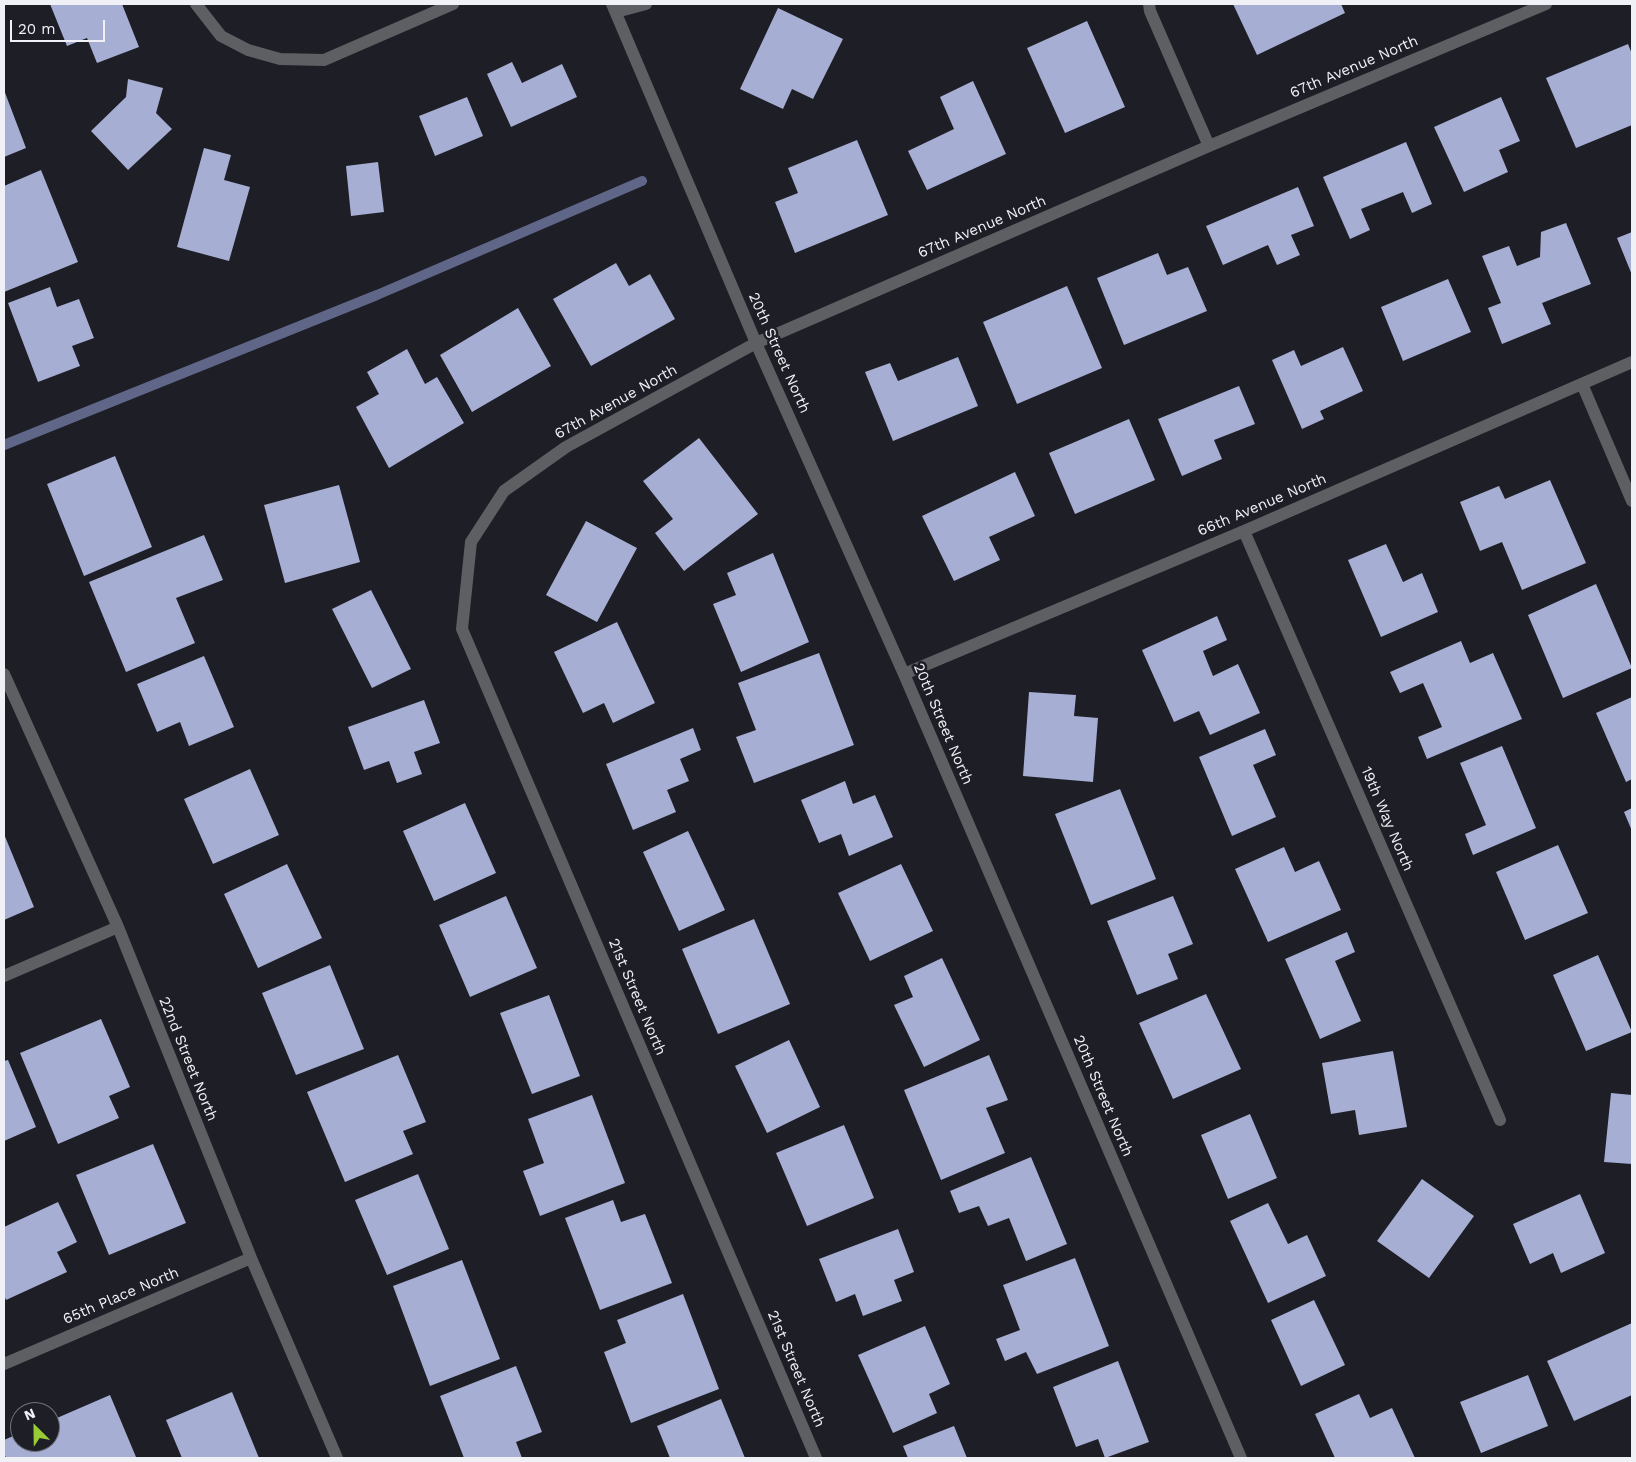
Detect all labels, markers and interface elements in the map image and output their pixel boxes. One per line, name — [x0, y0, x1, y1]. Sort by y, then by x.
scale bar — [12, 10, 108, 42]
text: 20 m — [18, 20, 56, 38]
street label: 67th Avenue North — [1287, 32, 1421, 102]
street label: 67th Avenue North — [915, 192, 1049, 262]
street label: 20th Street North — [744, 290, 814, 416]
street label: 67th Avenue North — [552, 361, 680, 443]
street label: 66th Avenue North — [1195, 470, 1329, 540]
street label: 20th Street North — [909, 661, 977, 787]
street label: 19th Way North — [1357, 764, 1417, 874]
street label: 21st Street North — [604, 936, 670, 1058]
street label: 22nd Street North — [155, 994, 221, 1124]
street label: 20th Street North — [1069, 1033, 1137, 1159]
street label: 65th Place North — [60, 1263, 182, 1329]
street label: 21st Street North — [763, 1308, 829, 1430]
north arrow — [10, 1402, 60, 1452]
text: N — [22, 1405, 37, 1424]

